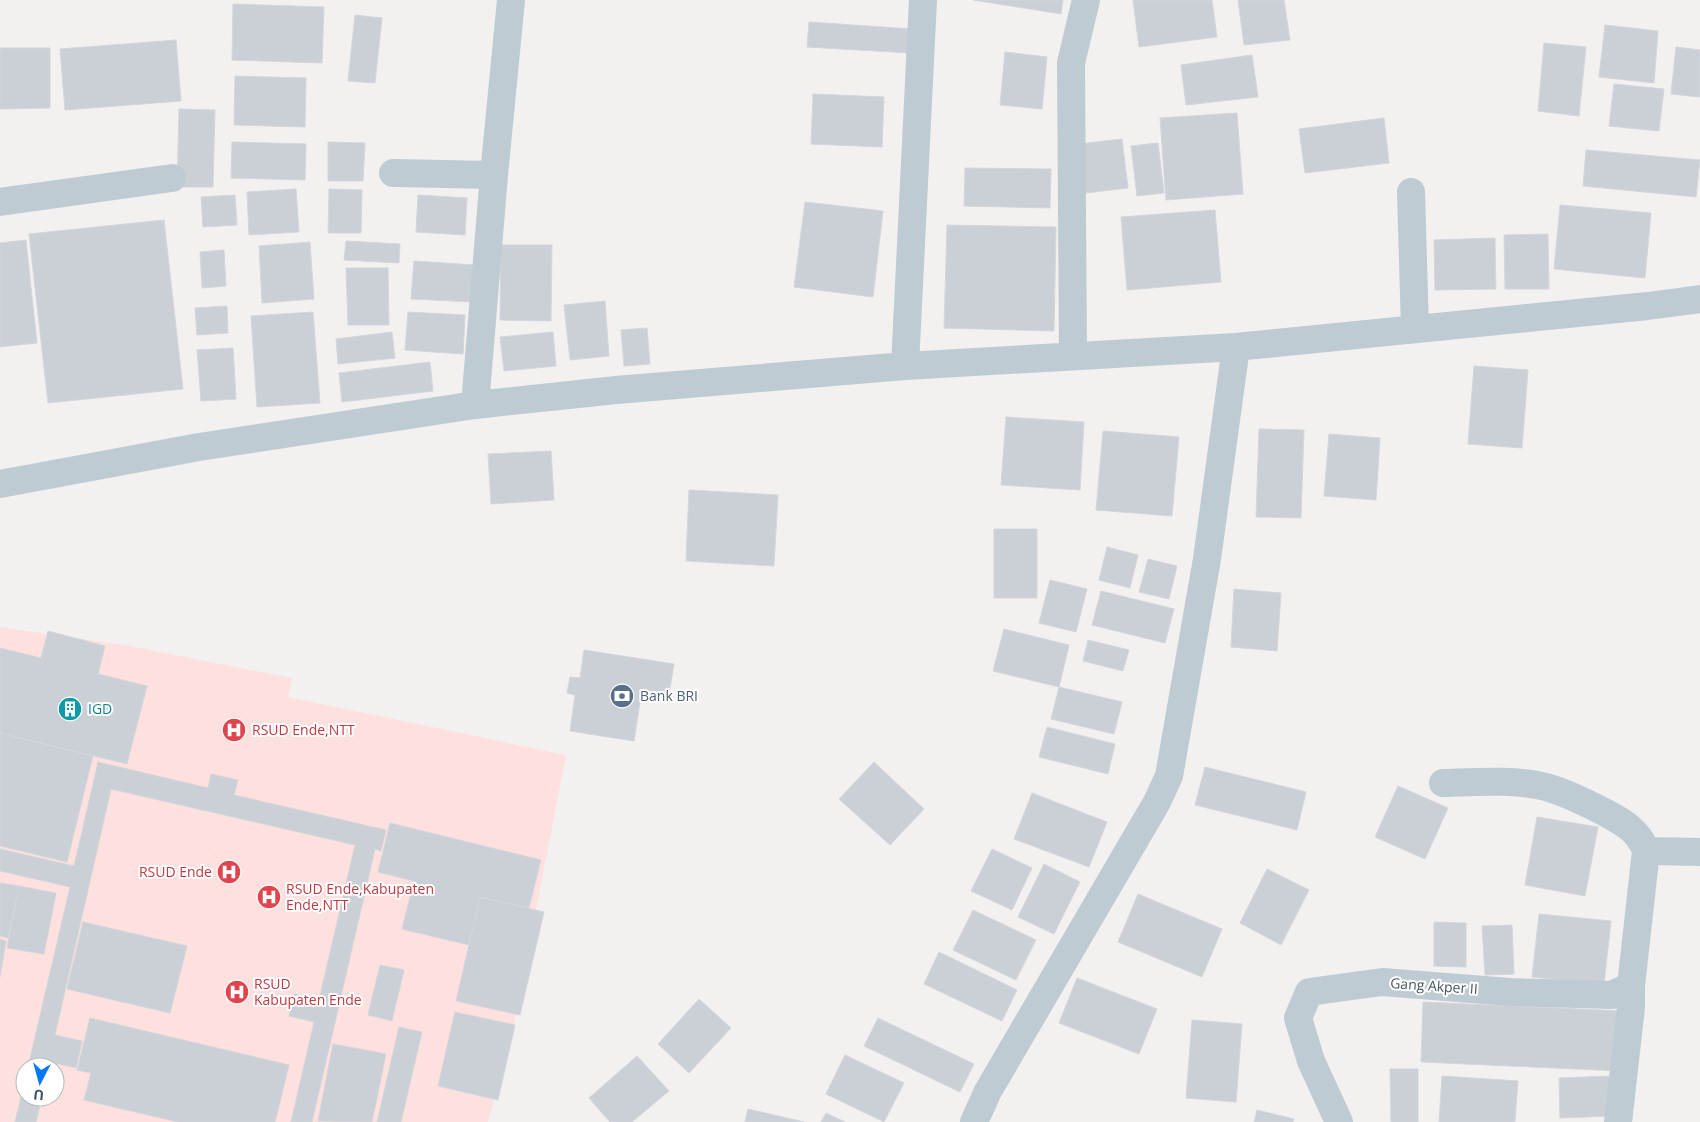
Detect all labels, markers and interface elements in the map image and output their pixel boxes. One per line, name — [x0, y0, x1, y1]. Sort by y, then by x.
bank icon: Bank BRI — [609, 683, 635, 709]
place label: Bank BRI — [640, 686, 698, 705]
building icon: IGD — [57, 696, 83, 722]
place label: IGD — [88, 699, 112, 718]
hospital icon: RSUD Ende,NTT — [221, 717, 247, 743]
place label: RSUD Ende,NTT — [252, 720, 355, 739]
hospital icon: RSUD Ende — [216, 859, 242, 885]
place label: RSUD Ende — [139, 862, 212, 881]
place label: RSUD Ende,Kabupaten Ende,NTT — [286, 879, 434, 914]
hospital icon: RSUD Ende,Kabupaten Ende,NTT — [256, 884, 282, 910]
street label: Gang Akper II — [1390, 973, 1478, 998]
place label: RSUD Kabupaten Ende — [254, 974, 362, 1009]
hospital icon: RSUD Kabupaten Ende — [224, 979, 250, 1005]
north arrow — [15, 1057, 65, 1107]
text: U — [32, 1085, 45, 1105]

